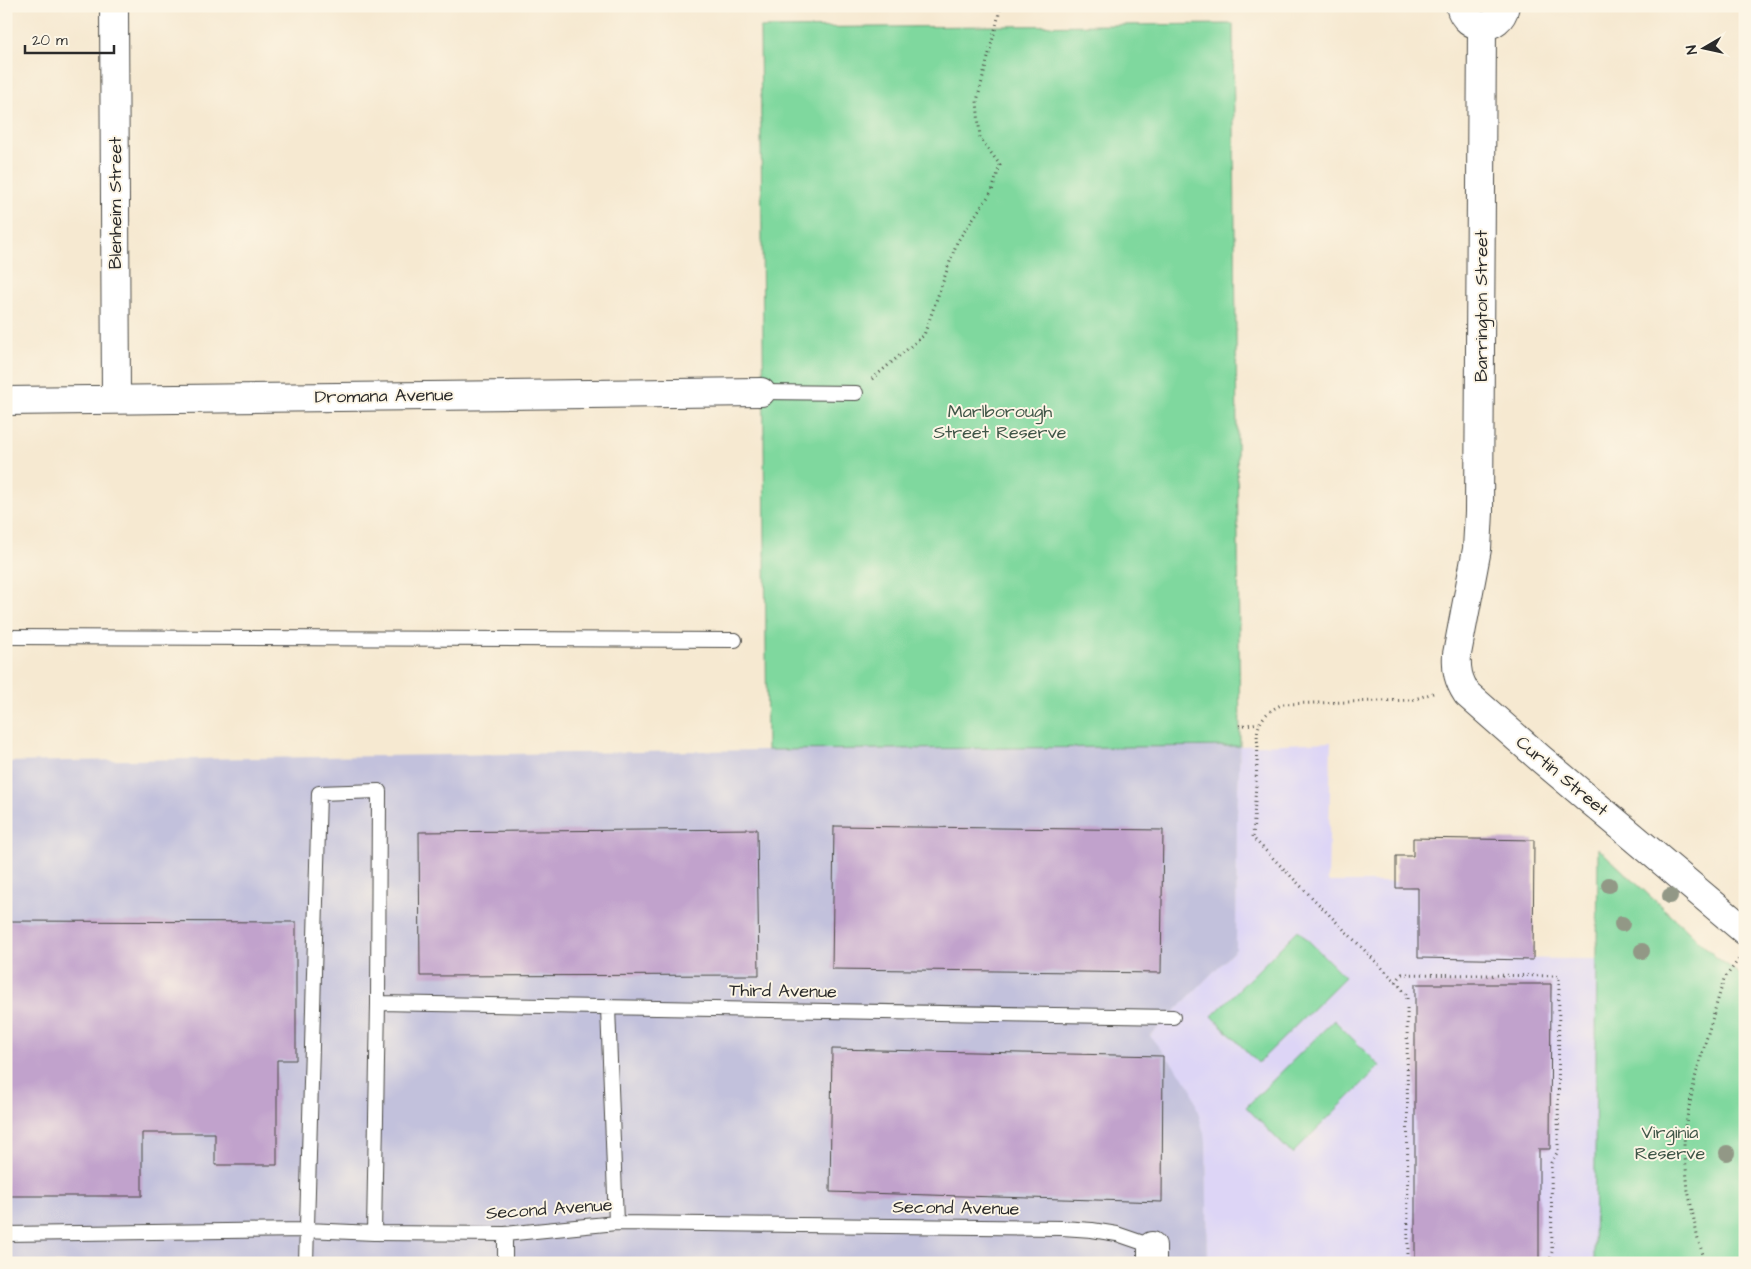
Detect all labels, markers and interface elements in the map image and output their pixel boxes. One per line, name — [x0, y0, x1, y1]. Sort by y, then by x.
scale bar — [25, 22, 114, 54]
north arrow — [1678, 22, 1728, 72]
text: 20 m — [32, 30, 68, 51]
text: N — [1682, 44, 1703, 56]
street label: Blenheim Street — [103, 136, 128, 269]
street label: Barrington Street — [1469, 229, 1495, 382]
street label: Dromana Avenue — [314, 382, 454, 410]
park label: Marlborough Street Reserve — [933, 399, 1067, 445]
street label: Curtin Street — [1510, 730, 1614, 823]
street label: Third Avenue — [729, 978, 837, 1004]
park label: Virginia Reserve — [1635, 1120, 1705, 1166]
street label: Second Avenue — [485, 1192, 613, 1226]
street label: Second Avenue — [892, 1194, 1020, 1222]

